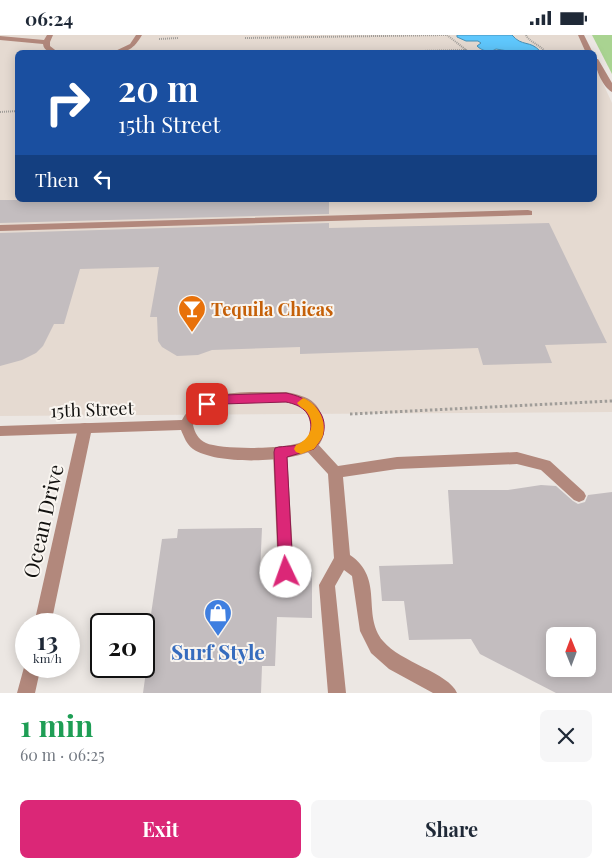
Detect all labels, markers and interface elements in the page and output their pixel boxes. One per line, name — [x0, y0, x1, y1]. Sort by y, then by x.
text: 06:24 — [25, 5, 73, 31]
text: 20 m — [118, 64, 199, 111]
icon: right — [35, 70, 100, 135]
text: 15th Street — [118, 109, 220, 139]
icon: left — [89, 165, 117, 193]
text: Then — [35, 166, 79, 192]
bar icon: Tequila Chicas — [177, 294, 207, 333]
place label: Tequila Chicas — [211, 297, 333, 321]
pin — [186, 383, 228, 425]
icon: arrive — [193, 390, 221, 418]
street label: 15th Street — [50, 396, 135, 422]
street label: Ocean Drive — [15, 461, 69, 581]
position arrow — [259, 545, 311, 597]
shop icon: Surf Style — [203, 598, 233, 637]
speed limit sign: 20 — [90, 613, 155, 678]
text: 13 — [37, 623, 58, 656]
north arrow — [546, 627, 596, 677]
map controls — [546, 627, 596, 677]
place label: Surf Style — [171, 637, 265, 665]
text: km/h — [33, 650, 62, 666]
text: 1 min — [20, 705, 94, 745]
button: close — [540, 710, 592, 762]
text: 60 m · 06:25 — [20, 744, 105, 765]
button: Exit — [20, 800, 301, 858]
button: Share — [311, 800, 592, 858]

